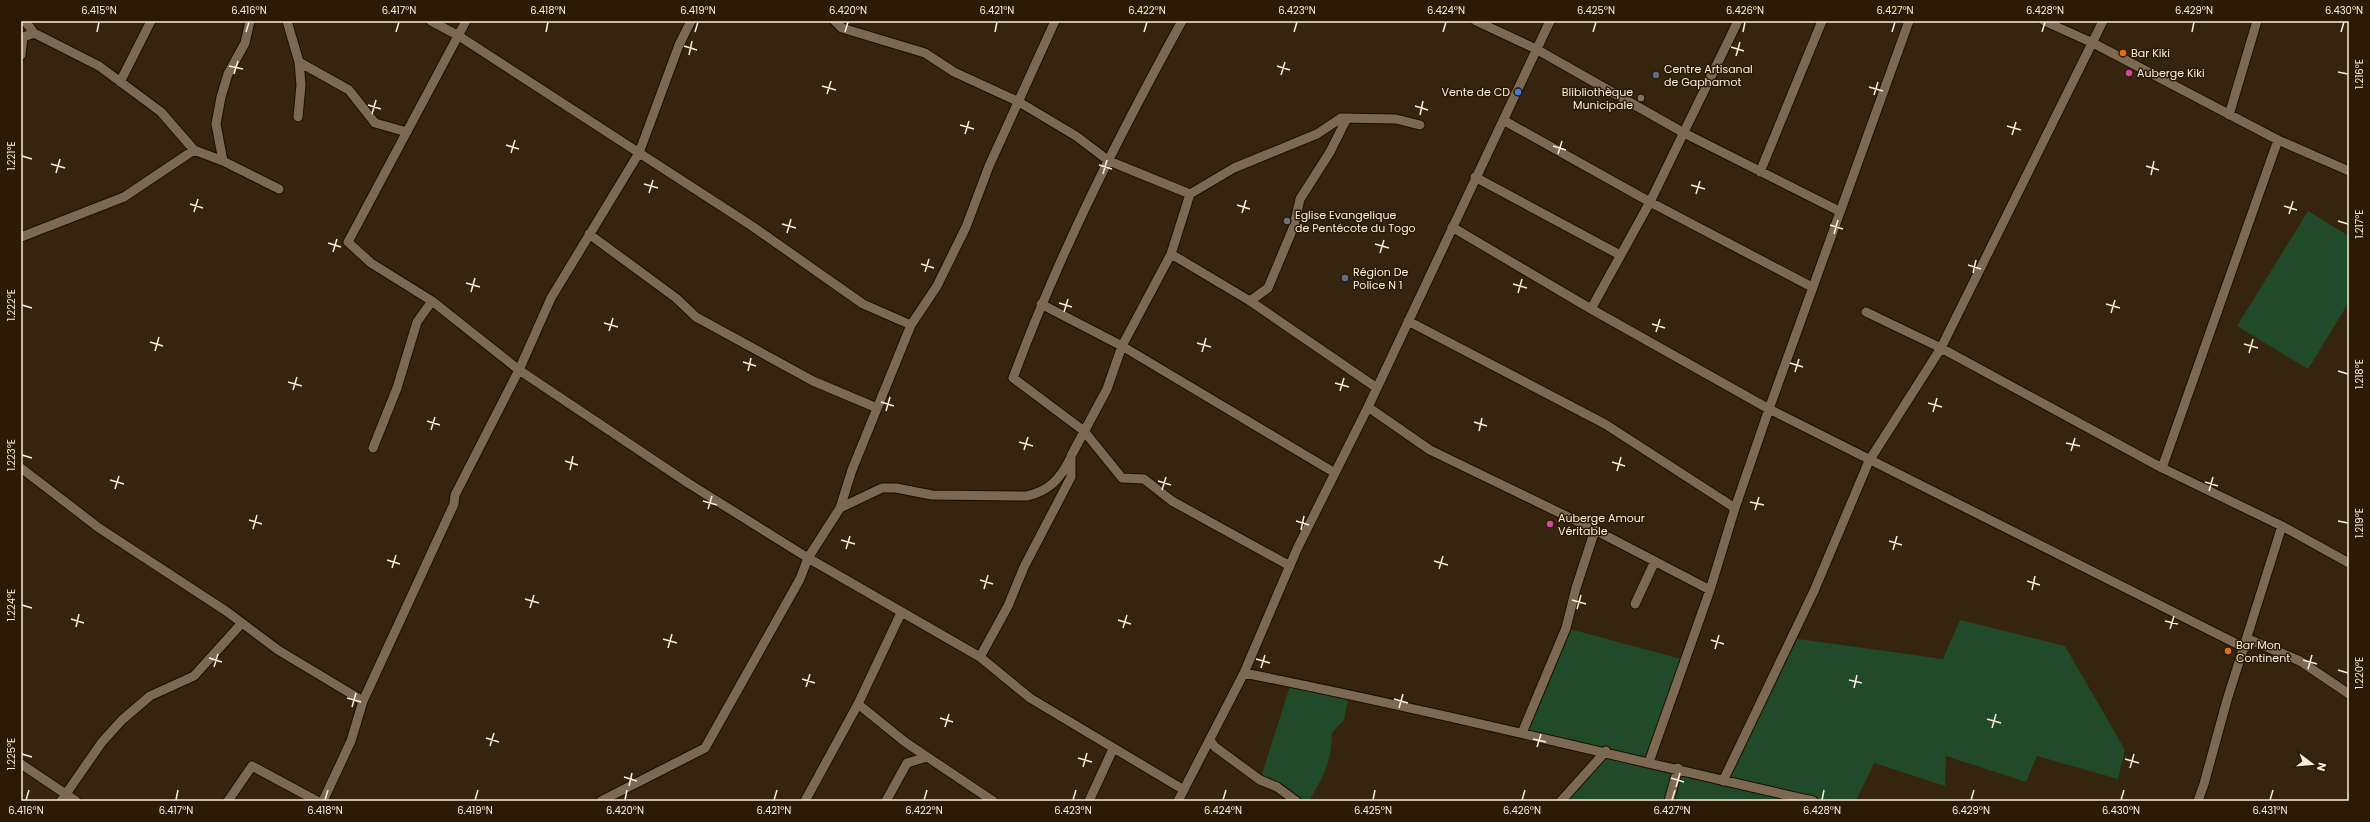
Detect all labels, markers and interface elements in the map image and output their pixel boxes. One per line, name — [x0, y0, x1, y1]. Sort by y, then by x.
text: 6.415°N — [81, 3, 117, 18]
text: 6.416°N — [231, 3, 267, 18]
text: 6.417°N — [382, 3, 416, 18]
text: 6.418°N — [530, 3, 566, 18]
text: 6.419°N — [680, 3, 716, 18]
text: 6.420°N — [829, 3, 867, 18]
text: 6.421°N — [980, 3, 1014, 18]
text: 6.422°N — [1128, 3, 1166, 18]
text: 6.423°N — [1278, 3, 1316, 18]
text: 6.424°N — [1427, 3, 1465, 18]
text: 6.425°N — [1577, 3, 1615, 18]
text: 6.426°N — [1726, 3, 1764, 18]
text: 6.427°N — [1876, 3, 1914, 18]
text: 6.428°N — [2026, 3, 2064, 18]
text: 6.429°N — [2175, 3, 2213, 18]
text: 6.430°N — [2325, 3, 2363, 18]
place label: Bar Kiki — [2131, 45, 2170, 61]
marker: Bar Kiki — [2118, 48, 2128, 58]
text: 1.216°E — [2352, 59, 2367, 89]
place label: Centre Artisanal de Gaphamot — [1664, 61, 1753, 90]
place label: Auberge Kiki — [2137, 65, 2205, 81]
marker: Auberge Kiki — [2124, 68, 2134, 78]
marker: Centre Artisanal de Gaphamot — [1651, 70, 1661, 80]
place label: Vente de CD — [1441, 84, 1510, 100]
place label: Blibliothèque Municipale — [1562, 84, 1633, 113]
marker: Vente de CD — [1513, 87, 1523, 97]
marker: Blibliothèque Municipale — [1636, 93, 1646, 103]
text: 1.221°E — [4, 141, 19, 171]
place label: Eglise Evangelique de Pentécote du Togo — [1295, 207, 1416, 236]
text: 1.217°E — [2352, 210, 2367, 238]
marker: Eglise Evangelique de Pentécote du Togo — [1282, 216, 1292, 226]
place label: Région De Police N 1 — [1353, 264, 1408, 293]
marker: Région De Police N 1 — [1340, 273, 1350, 283]
text: 1.222°E — [4, 289, 19, 321]
text: 1.218°E — [2352, 359, 2367, 389]
text: 1.223°E — [4, 439, 19, 471]
text: 1.219°E — [2352, 508, 2367, 538]
place label: Auberge Amour Véritable — [1558, 510, 1645, 539]
marker: Auberge Amour Véritable — [1545, 519, 1555, 529]
text: 1.224°E — [4, 589, 19, 621]
place label: Bar Mon Continent — [2236, 637, 2290, 666]
marker: Bar Mon Continent — [2223, 646, 2233, 656]
text: 1.220°E — [2352, 657, 2367, 689]
text: 1.225°E — [4, 738, 19, 770]
north arrow — [2292, 744, 2332, 784]
text: N — [2313, 761, 2330, 773]
text: 6.416°N — [8, 803, 44, 818]
text: 6.417°N — [159, 803, 193, 818]
text: 6.418°N — [307, 803, 343, 818]
text: 6.419°N — [457, 803, 493, 818]
text: 6.420°N — [606, 803, 644, 818]
text: 6.421°N — [757, 803, 791, 818]
text: 6.422°N — [905, 803, 943, 818]
text: 6.423°N — [1054, 803, 1092, 818]
text: 6.424°N — [1204, 803, 1242, 818]
text: 6.425°N — [1354, 803, 1392, 818]
text: 6.426°N — [1503, 803, 1541, 818]
text: 6.427°N — [1653, 803, 1691, 818]
text: 6.428°N — [1803, 803, 1841, 818]
text: 6.429°N — [1952, 803, 1990, 818]
text: 6.430°N — [2102, 803, 2140, 818]
text: 6.431°N — [2253, 803, 2287, 818]

